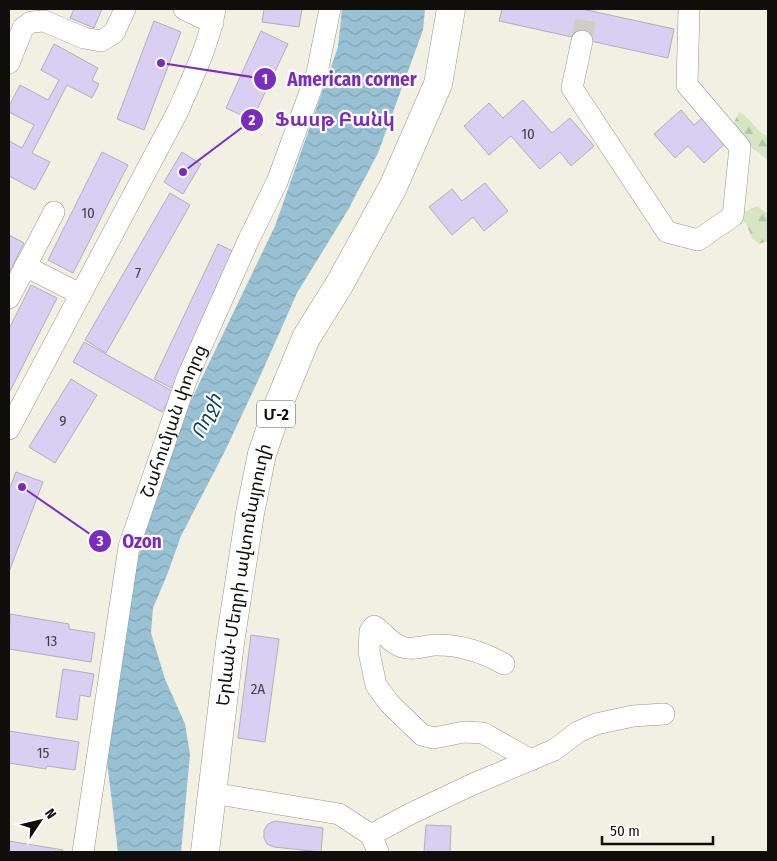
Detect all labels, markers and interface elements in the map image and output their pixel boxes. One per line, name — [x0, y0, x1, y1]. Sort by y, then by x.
callout: American corner — [253, 62, 427, 96]
text: American corner — [286, 68, 418, 91]
text: 1 — [262, 70, 268, 88]
callout: Ֆասթ Բանկ — [240, 103, 405, 137]
text: Ֆասթ Բանկ — [275, 108, 395, 131]
text: 2 — [248, 111, 256, 129]
house number: 10 — [521, 125, 535, 143]
house number: 10 — [81, 204, 95, 222]
house number: 7 — [135, 264, 141, 282]
street label: Շահումյան փողոց — [136, 341, 212, 501]
water label: Ողջի — [186, 389, 226, 442]
road number: Մ-2 — [257, 400, 295, 428]
house number: 9 — [59, 412, 67, 430]
street label: Երևան-Մեղրի ավտոմայրուղի — [212, 440, 276, 707]
callout: Ozon — [87, 524, 172, 558]
text: Ozon — [122, 530, 162, 553]
text: 3 — [95, 532, 104, 550]
house number: 13 — [45, 632, 58, 650]
house number: 2A — [251, 680, 265, 698]
house number: 15 — [37, 744, 49, 762]
north arrow — [15, 796, 65, 846]
text: N — [41, 806, 60, 822]
scale bar — [602, 814, 713, 846]
text: 50 m — [610, 822, 640, 840]

